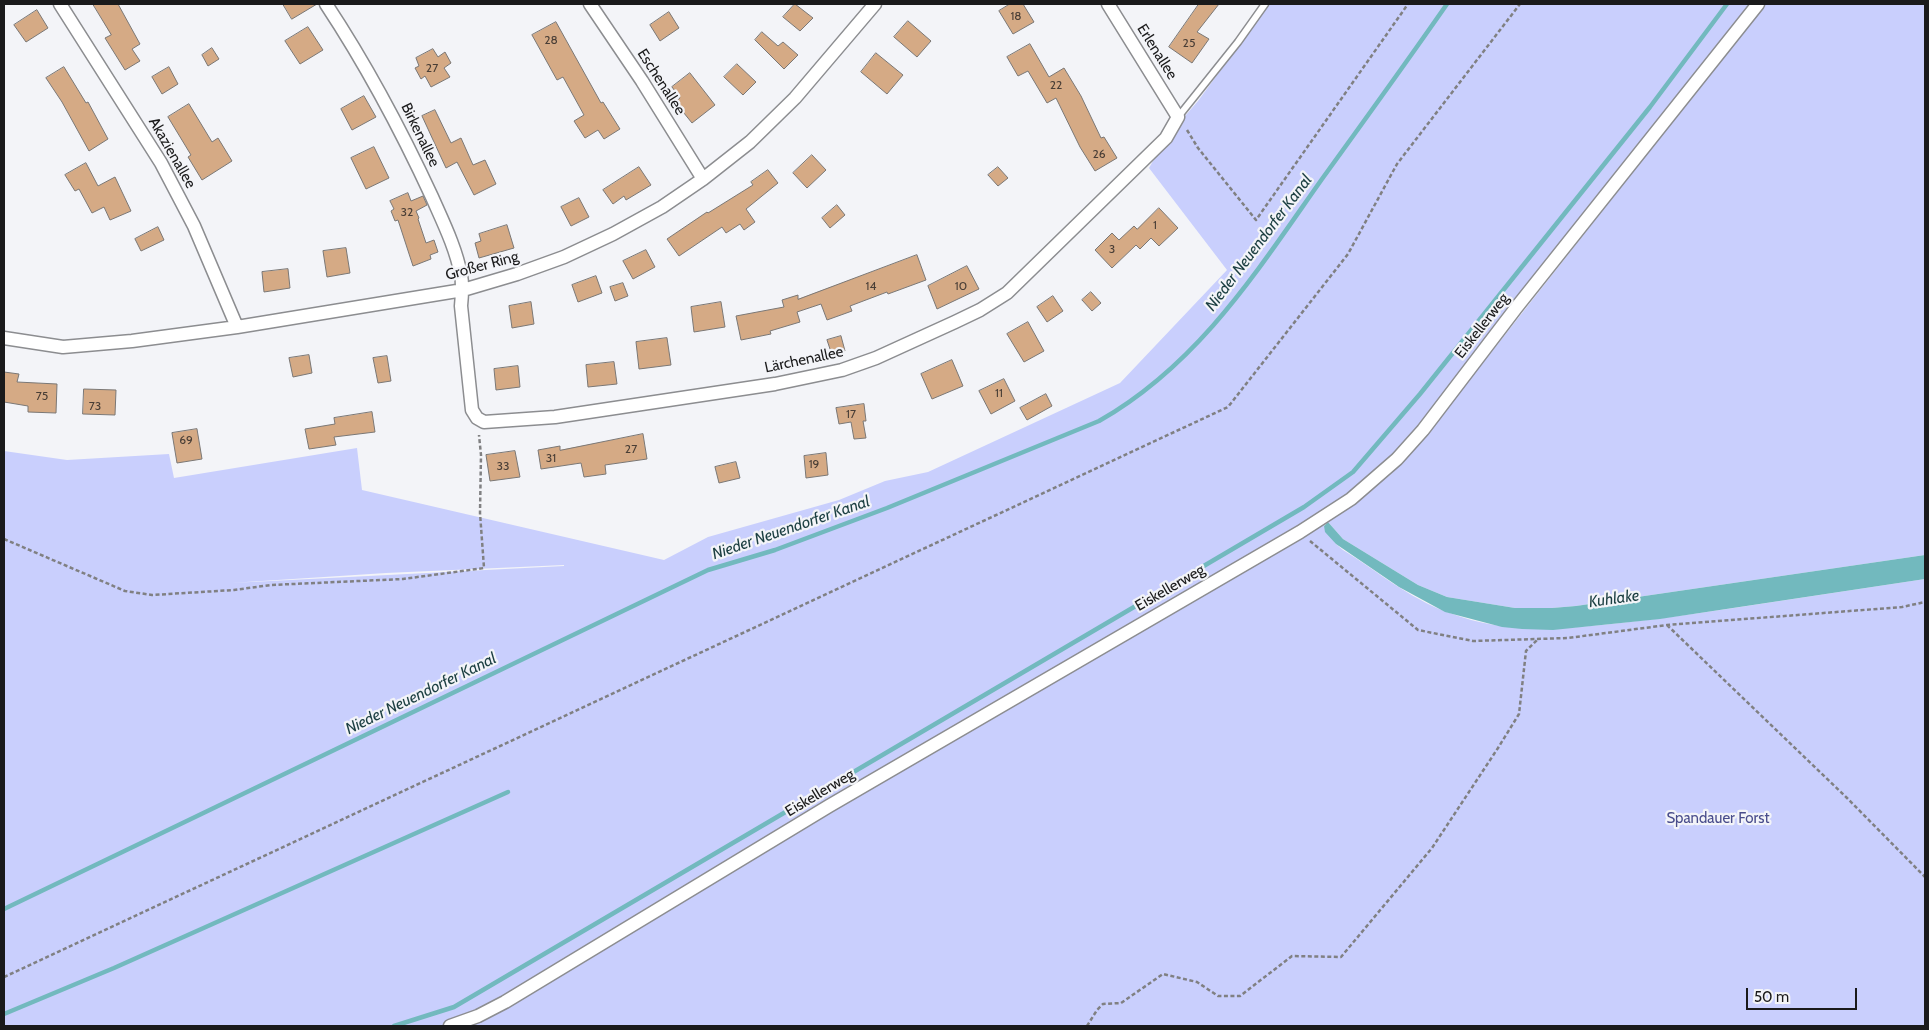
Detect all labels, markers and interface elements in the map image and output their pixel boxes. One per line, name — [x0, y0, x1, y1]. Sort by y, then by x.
house number: 18 — [1010, 9, 1022, 23]
street label: Erlenallee — [1133, 21, 1181, 83]
house number: 28 — [544, 33, 558, 47]
house number: 25 — [1183, 36, 1195, 50]
street label: Eschenallee — [633, 46, 689, 118]
house number: 27 — [426, 61, 438, 75]
house number: 22 — [1050, 78, 1062, 92]
street label: Birkenallee — [397, 100, 443, 170]
street label: Akazienallee — [144, 114, 200, 192]
house number: 26 — [1092, 147, 1106, 161]
water label: Nieder Neuendorfer Kanal — [1202, 171, 1316, 315]
house number: 32 — [401, 205, 413, 219]
house number: 1 — [1153, 218, 1157, 232]
house number: 3 — [1109, 242, 1115, 256]
street label: Großer Ring — [443, 248, 521, 284]
house number: 14 — [866, 279, 876, 293]
house number: 10 — [955, 279, 967, 293]
street label: Eiskellerweg — [1451, 290, 1513, 362]
street label: Lärchenallee — [763, 343, 845, 377]
house number: 11 — [995, 386, 1003, 400]
house number: 75 — [36, 389, 48, 403]
house number: 73 — [89, 399, 101, 413]
house number: 17 — [846, 407, 856, 421]
house number: 69 — [179, 433, 193, 447]
house number: 27 — [625, 442, 637, 456]
house number: 31 — [546, 451, 556, 465]
house number: 19 — [809, 457, 819, 471]
house number: 33 — [497, 459, 509, 473]
water label: Nieder Neuendorfer Kanal — [710, 492, 872, 564]
street label: Eiskellerweg — [1132, 561, 1208, 615]
water label: Kuhlake — [1588, 586, 1640, 612]
water label: Nieder Neuendorfer Kanal — [342, 649, 500, 739]
street label: Eiskellerweg — [782, 765, 858, 821]
park label: Spandauer Forst — [1666, 810, 1770, 828]
scale bar — [1749, 978, 1860, 1010]
text: 50 m — [1754, 988, 1789, 1006]

